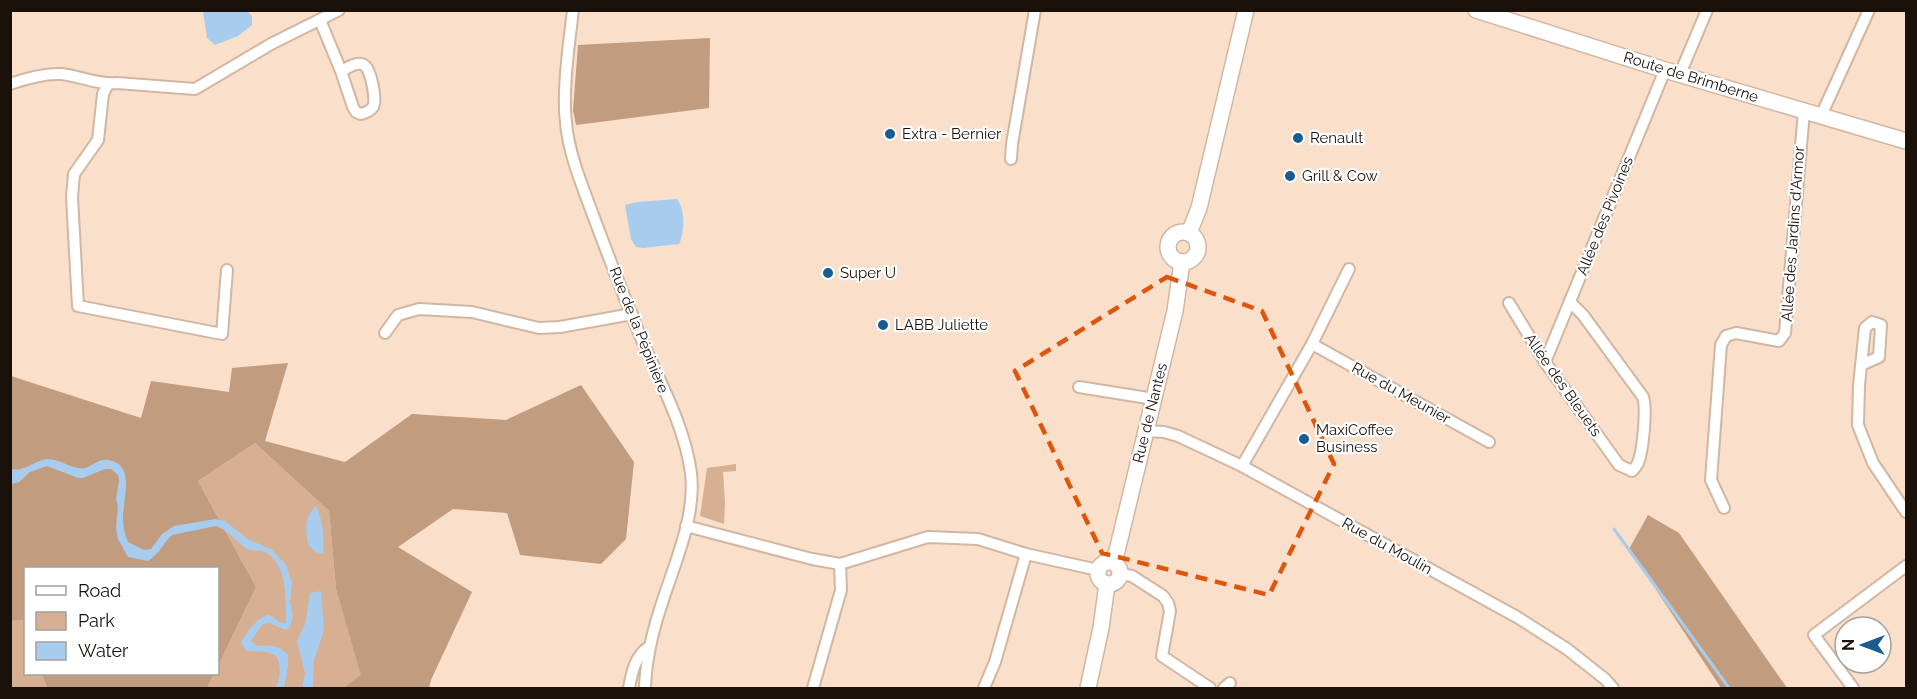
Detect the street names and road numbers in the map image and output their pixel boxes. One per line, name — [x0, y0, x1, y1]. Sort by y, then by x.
street label: Route de Brimberne — [1621, 48, 1761, 106]
street label: Allée des Jardins d'Armor — [1778, 145, 1808, 322]
street label: Allée des Pivoines — [1573, 154, 1637, 278]
street label: Rue de la Pépinière — [605, 264, 673, 396]
street label: Allée des Bleuets — [1521, 330, 1605, 440]
street label: Rue du Meunier — [1348, 358, 1454, 428]
street label: Rue de Nantes — [1129, 361, 1171, 465]
street label: Rue du Moulin — [1339, 514, 1435, 578]

